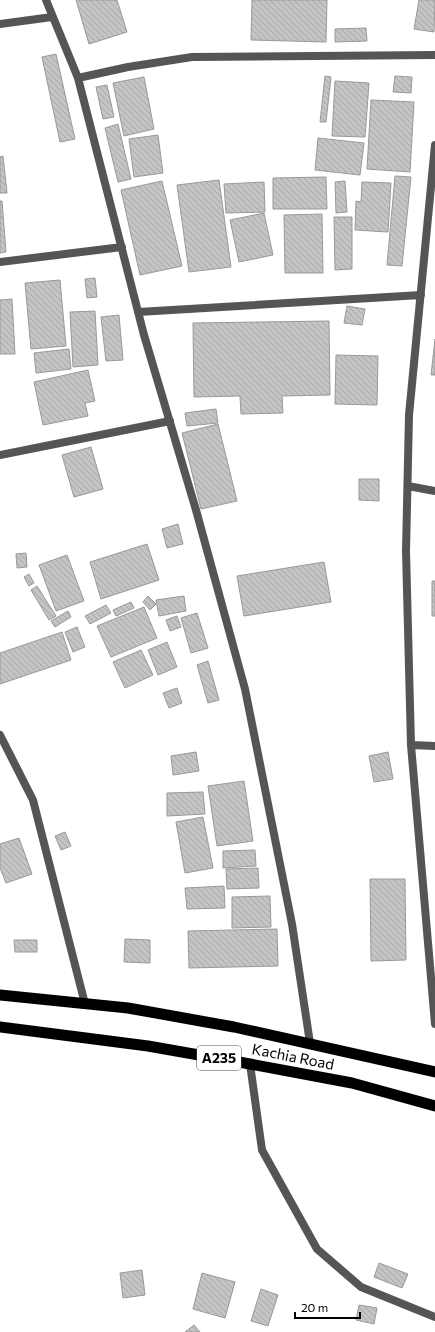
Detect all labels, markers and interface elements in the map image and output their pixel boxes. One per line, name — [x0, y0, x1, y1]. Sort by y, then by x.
street label: Kachia Road — [250, 1039, 336, 1073]
road number: A235 — [197, 1046, 241, 1070]
scale bar — [295, 1294, 360, 1320]
text: 20 m — [301, 1300, 328, 1314]

